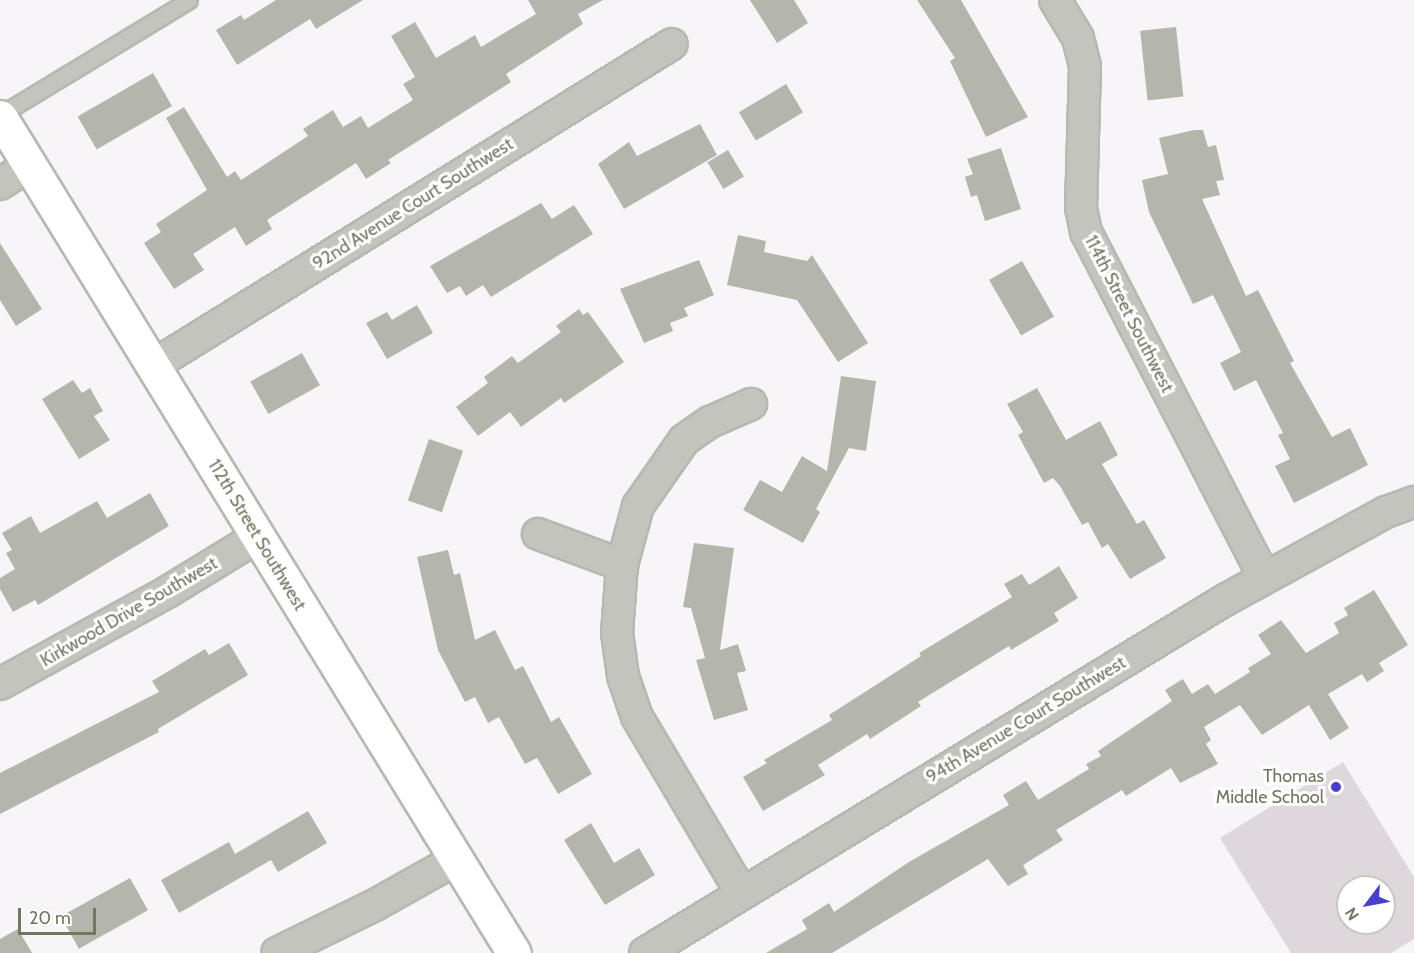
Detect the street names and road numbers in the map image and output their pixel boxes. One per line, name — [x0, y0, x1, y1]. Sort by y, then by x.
street label: 92nd Avenue Court Southwest — [309, 133, 517, 275]
street label: 114th Street Southwest — [1080, 232, 1178, 396]
street label: 112th Street Southwest — [203, 455, 311, 615]
street label: Kirkwood Drive Southwest — [37, 552, 221, 672]
street label: 94th Avenue Court Southwest — [922, 652, 1130, 788]

